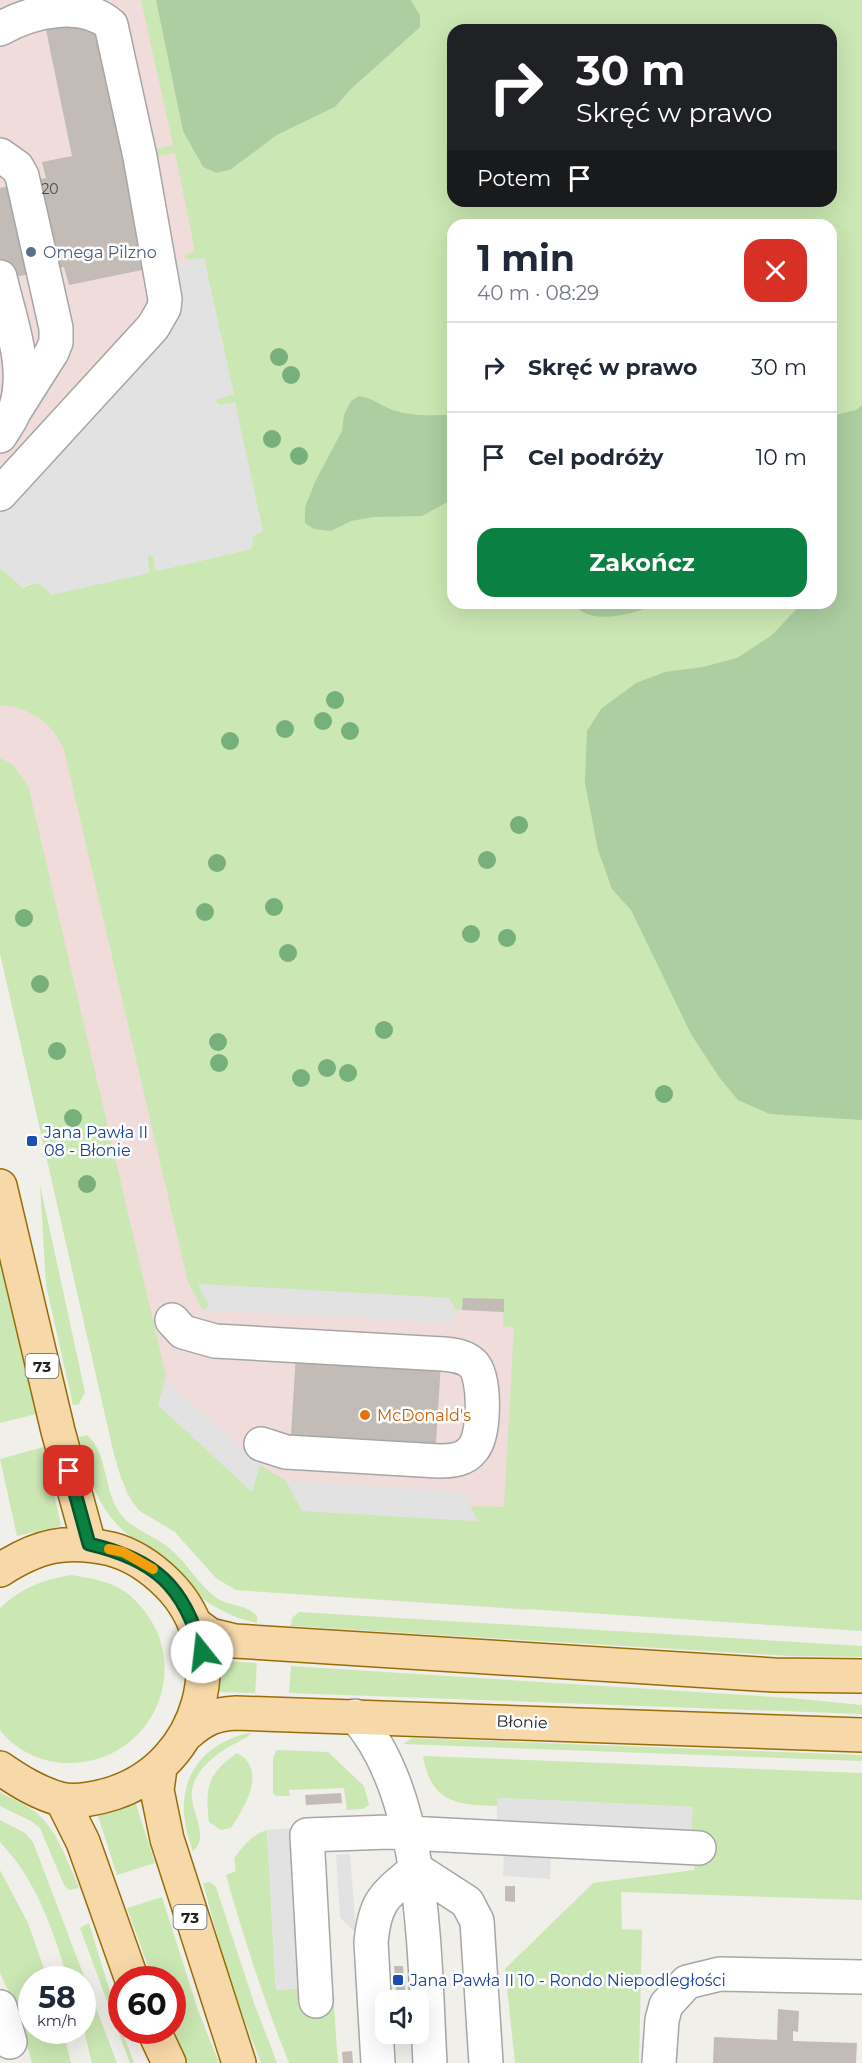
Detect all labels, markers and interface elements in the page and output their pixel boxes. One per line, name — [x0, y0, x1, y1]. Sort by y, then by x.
text: 30 m — [576, 44, 685, 96]
icon: right — [477, 48, 555, 126]
text: Skręć w prawo — [576, 96, 772, 129]
icon: arrive — [563, 162, 596, 195]
text: Potem — [477, 165, 551, 192]
house number: 20 — [41, 180, 59, 198]
text: 1 min — [477, 236, 575, 280]
button: close — [744, 239, 807, 302]
place label: Omega Pilzno — [43, 243, 157, 262]
marker: Omega Pilzno — [24, 245, 38, 259]
text: 40 m · 08:29 — [477, 281, 599, 305]
icon: right — [477, 351, 510, 384]
text: Skręć w prawo — [528, 354, 697, 381]
text: 30 m — [751, 354, 807, 381]
icon: arrive — [477, 441, 510, 474]
text: Cel podróży — [528, 444, 664, 471]
text: 10 m — [755, 444, 807, 471]
button: Zakończ — [477, 528, 807, 597]
place label: Jana Pawła II 08 - Błonie — [43, 1123, 148, 1160]
marker: Jana Pawła II 08 - Błonie — [25, 1134, 39, 1148]
road number: 73 — [26, 1354, 58, 1378]
place label: McDonald's — [377, 1406, 471, 1425]
marker: McDonald's — [358, 1408, 372, 1422]
pin — [43, 1445, 94, 1496]
icon: arrive — [52, 1454, 85, 1487]
position arrow — [170, 1620, 234, 1684]
street label: Błonie — [496, 1712, 548, 1732]
road number: 73 — [174, 1905, 207, 1929]
speed limit sign: 60 — [108, 1966, 186, 2044]
place label: Jana Pawła II 10 - Rondo Niepodległości — [409, 1971, 726, 1990]
marker: Jana Pawła II 10 - Rondo Niepodległości — [391, 1973, 405, 1987]
text: 58 — [38, 1979, 76, 2016]
map controls — [375, 1990, 429, 2044]
button: sound — [375, 1990, 429, 2044]
text: km/h — [37, 2011, 77, 2030]

